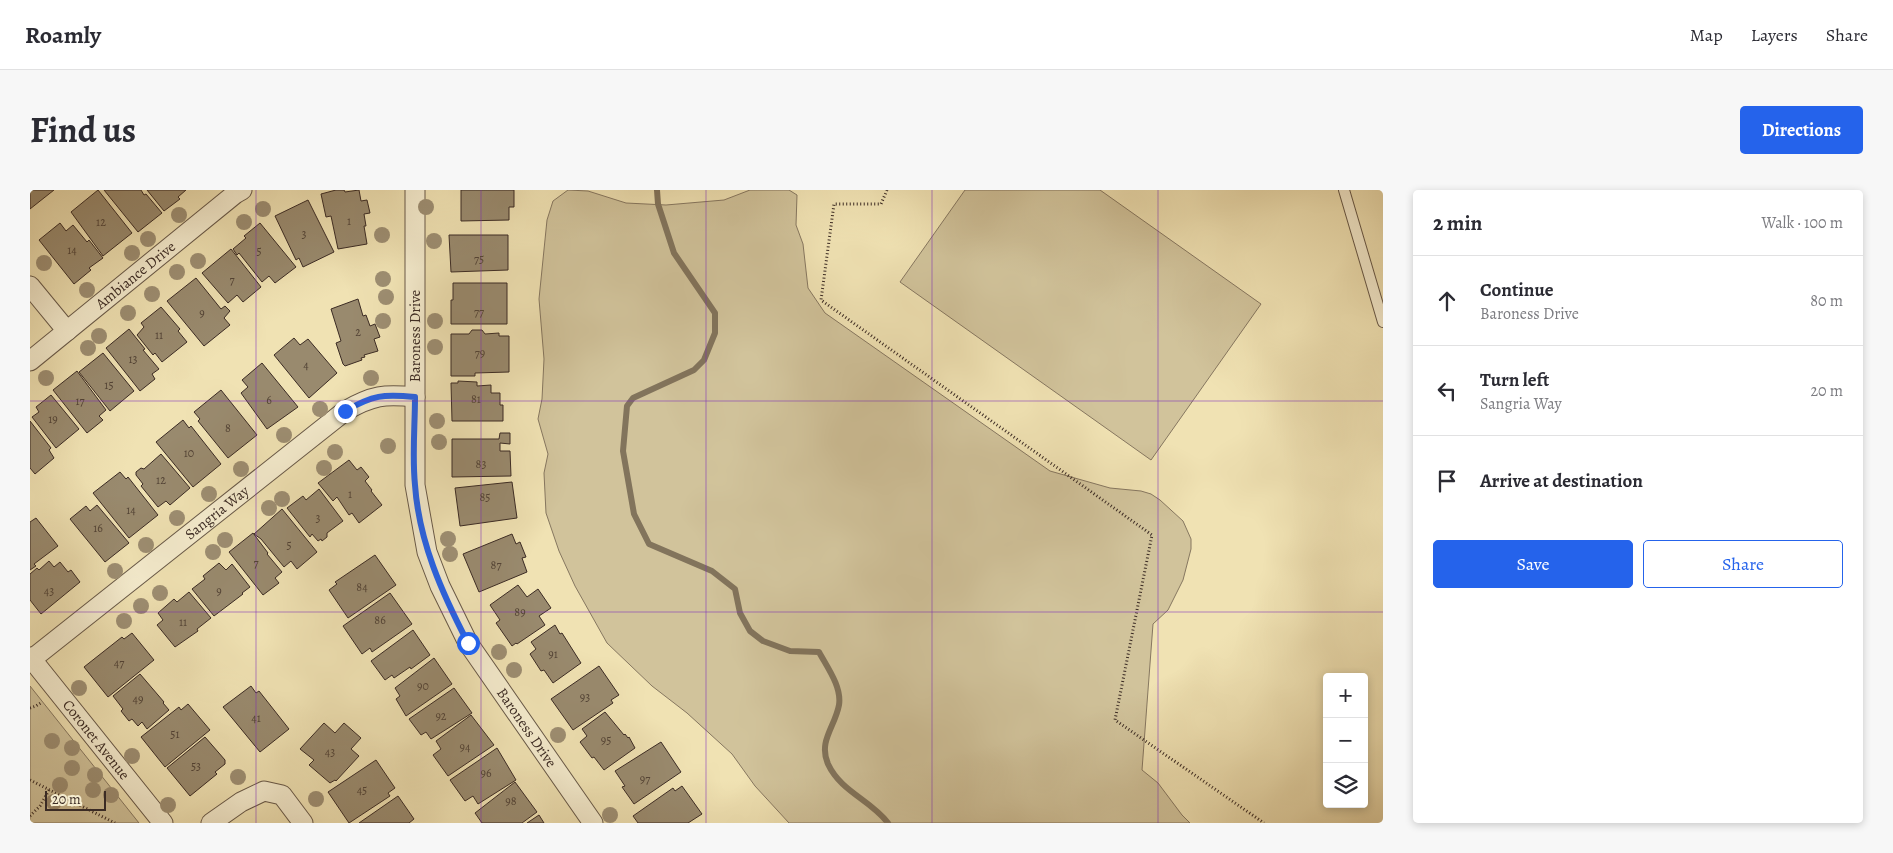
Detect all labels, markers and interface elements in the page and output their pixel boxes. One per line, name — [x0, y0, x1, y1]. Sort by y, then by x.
text: Roamly — [25, 19, 101, 51]
text: Map — [1690, 23, 1723, 47]
text: Layers — [1751, 23, 1798, 47]
text: Share — [1826, 23, 1868, 47]
text: Find us — [30, 106, 136, 154]
button: Directions — [1740, 106, 1863, 154]
text: 2 min — [1433, 209, 1482, 237]
text: Walk · 100 m — [1762, 212, 1843, 234]
house number: 1 — [347, 213, 351, 229]
house number: 12 — [96, 214, 106, 230]
house number: 3 — [302, 226, 307, 242]
street label: Ambiance Drive — [91, 236, 180, 314]
house number: 14 — [67, 242, 77, 258]
house number: 5 — [256, 243, 262, 259]
house number: 75 — [474, 251, 484, 267]
house number: 7 — [229, 272, 235, 288]
text: Continue — [1480, 277, 1554, 303]
icon: ahead — [1433, 287, 1461, 315]
street label: Baroness Drive — [405, 289, 425, 382]
text: 80 m — [1810, 290, 1843, 312]
text: Baroness Drive — [1480, 303, 1579, 325]
house number: 77 — [474, 304, 485, 320]
house number: 9 — [199, 305, 205, 321]
house number: 2 — [355, 324, 361, 340]
house number: 11 — [155, 327, 163, 343]
house number: 79 — [475, 345, 485, 361]
house number: 13 — [128, 351, 138, 367]
house number: 4 — [303, 357, 309, 373]
text: Turn left — [1480, 367, 1549, 393]
house number: 15 — [104, 377, 114, 393]
icon: left — [1433, 377, 1461, 405]
text: 20 m — [1810, 380, 1843, 402]
house number: 81 — [471, 391, 481, 407]
house number: 6 — [266, 392, 272, 408]
house number: 17 — [75, 393, 86, 409]
text: Sangria Way — [1480, 393, 1562, 415]
route end — [334, 400, 357, 423]
house number: 19 — [48, 411, 58, 427]
house number: 8 — [225, 420, 231, 436]
house number: 10 — [184, 445, 194, 461]
house number: 83 — [476, 456, 486, 472]
icon: arrive — [1433, 467, 1461, 495]
text: Arrive at destination — [1480, 468, 1643, 494]
house number: 12 — [156, 472, 166, 488]
street label: Sangria Way — [181, 481, 253, 544]
house number: 1 — [348, 486, 352, 502]
house number: 85 — [480, 489, 490, 505]
house number: 14 — [126, 502, 136, 518]
house number: 3 — [316, 510, 321, 526]
house number: 16 — [93, 520, 103, 536]
house number: 5 — [286, 537, 292, 553]
button: Save — [1433, 540, 1633, 588]
button: Share — [1643, 540, 1843, 588]
house number: 7 — [253, 555, 259, 571]
house number: 87 — [491, 557, 502, 573]
house number: 84 — [356, 579, 368, 595]
house number: 43 — [44, 583, 54, 599]
house number: 9 — [216, 583, 222, 599]
house number: 89 — [514, 604, 526, 620]
house number: 86 — [374, 612, 386, 628]
house number: 11 — [179, 614, 187, 630]
route start — [457, 632, 480, 655]
house number: 91 — [548, 646, 558, 662]
house number: 47 — [114, 655, 125, 671]
map controls — [1323, 673, 1368, 808]
button: + — [1323, 673, 1368, 718]
house number: 90 — [417, 678, 429, 694]
street label: Baroness Drive — [492, 684, 562, 772]
house number: 93 — [580, 689, 590, 705]
house number: 49 — [133, 691, 143, 707]
street label: Coronet Avenue — [58, 695, 135, 784]
house number: 92 — [435, 708, 447, 724]
house number: 41 — [251, 710, 261, 726]
button: − — [1323, 718, 1368, 763]
house number: 51 — [170, 726, 180, 742]
house number: 95 — [601, 732, 611, 748]
house number: 94 — [460, 739, 471, 755]
house number: 43 — [325, 744, 335, 760]
house number: 53 — [191, 758, 201, 774]
button: layers — [1323, 763, 1368, 808]
house number: 96 — [480, 765, 492, 781]
house number: 97 — [640, 771, 651, 787]
house number: 45 — [357, 782, 367, 798]
scale bar — [45, 788, 106, 811]
text: 20 m — [52, 790, 81, 809]
house number: 98 — [505, 793, 517, 809]

